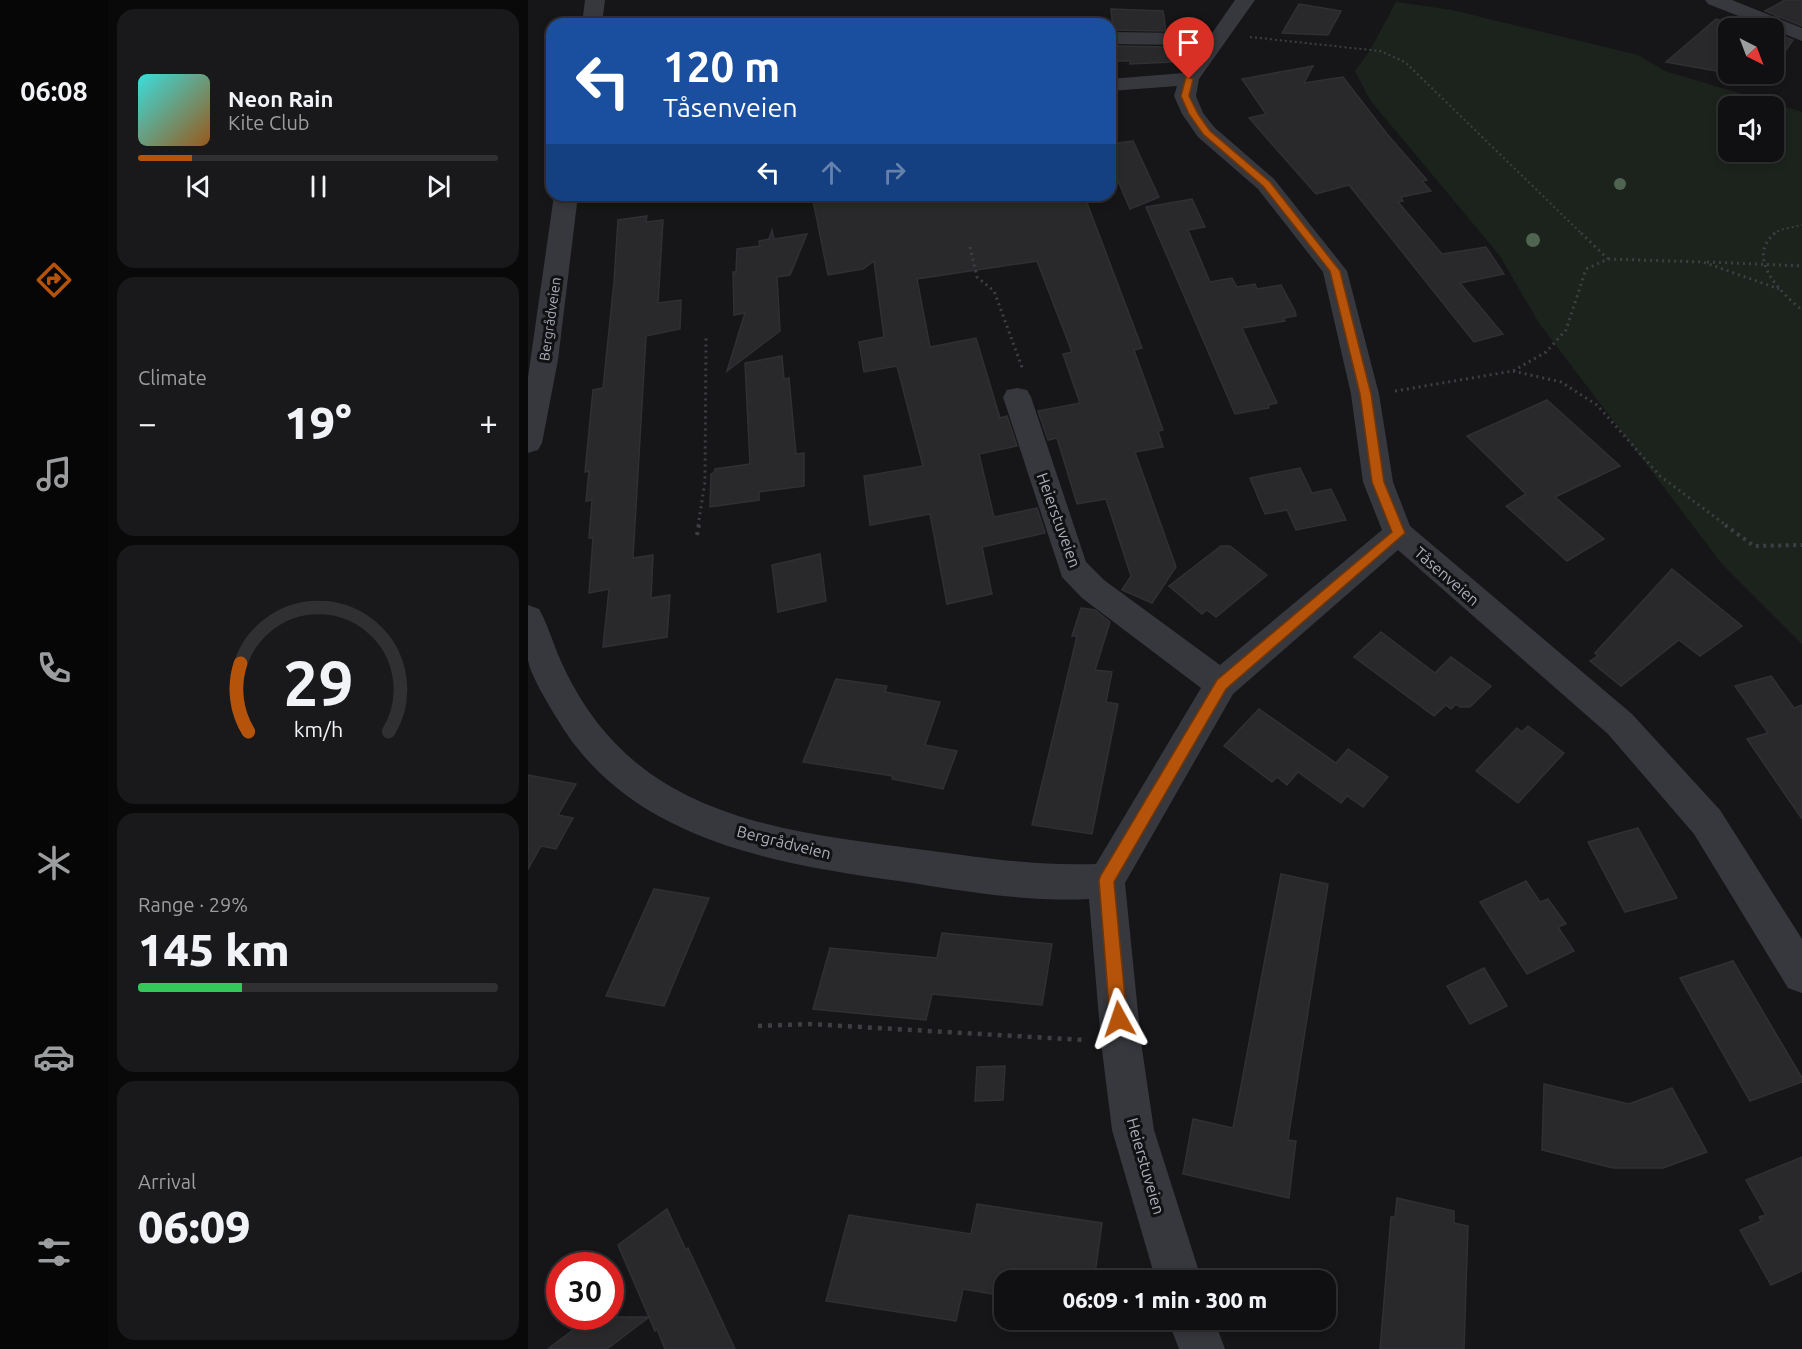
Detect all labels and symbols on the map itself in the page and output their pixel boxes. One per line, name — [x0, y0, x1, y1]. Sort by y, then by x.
pin — [1163, 17, 1214, 79]
north arrow — [1718, 18, 1784, 84]
street label: Bergrådveien — [536, 276, 564, 362]
street label: Heierstuveien — [1034, 470, 1084, 570]
street label: Tåsenveien — [1411, 543, 1483, 609]
street label: Bergrådveien — [735, 822, 833, 862]
position arrow — [1087, 987, 1151, 1051]
street label: Heierstuveien — [1124, 1116, 1168, 1216]
speed limit sign: 30 — [546, 1252, 624, 1330]

